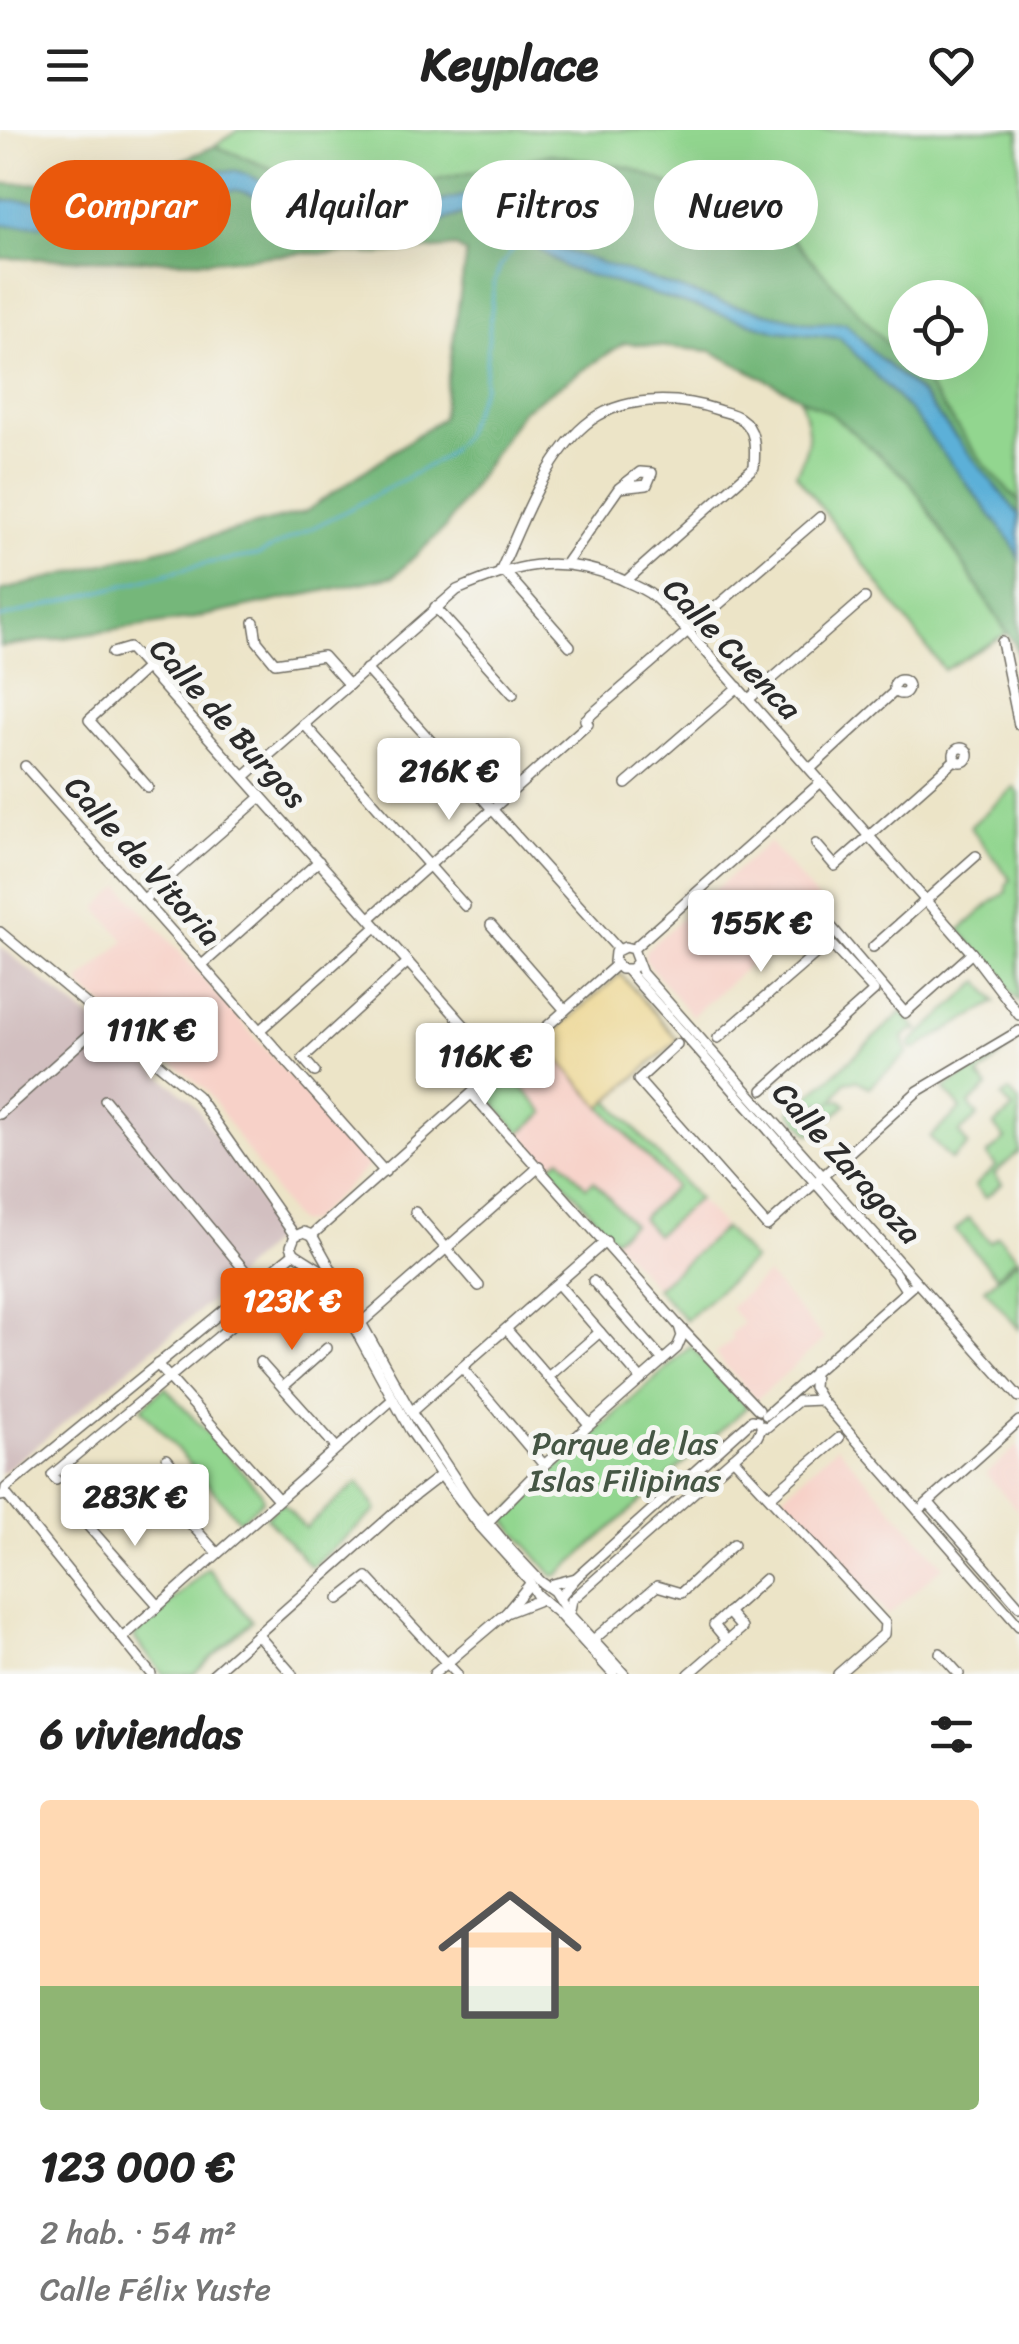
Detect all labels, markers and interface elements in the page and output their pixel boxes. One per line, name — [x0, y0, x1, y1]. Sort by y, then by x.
text: Keyplace — [421, 25, 598, 105]
icon: menu — [40, 38, 95, 93]
icon: heart — [924, 38, 979, 93]
chip: Comprar — [30, 160, 231, 250]
chip: Alquilar — [251, 160, 442, 250]
chip: Filtros — [462, 160, 634, 250]
chip: Nuevo — [654, 160, 818, 250]
map controls — [888, 280, 988, 380]
button: locate — [888, 280, 988, 380]
street label: Calle Cuenca — [648, 564, 816, 735]
street label: Calle de Burgos — [135, 624, 321, 822]
pin: 216K € — [368, 738, 530, 823]
text: 216K € — [399, 742, 499, 799]
street label: Calle de Vitoria — [50, 762, 236, 960]
pin: 155K € — [680, 890, 842, 975]
text: 155K € — [710, 894, 812, 951]
pin: 111K € — [70, 997, 232, 1082]
text: 111K € — [106, 1001, 196, 1058]
pin: 116K € — [404, 1023, 566, 1108]
text: 116K € — [438, 1027, 532, 1084]
street label: Calle Zaragoza — [757, 1068, 937, 1258]
pin: 123K € — [211, 1268, 373, 1353]
text: 123K € — [243, 1272, 341, 1329]
park label: Parque de las Islas Filipinas — [528, 1415, 721, 1509]
pin: 283K € — [54, 1464, 216, 1549]
text: 283K € — [83, 1468, 187, 1525]
text: 6 viviendas — [40, 1697, 243, 1771]
icon: filters — [924, 1707, 979, 1762]
icon: home — [420, 1865, 600, 2045]
text: 123 000 € — [40, 2130, 235, 2204]
text: 2 hab. · 54 m² — [40, 2204, 237, 2261]
text: Calle Félix Yuste — [40, 2261, 271, 2318]

